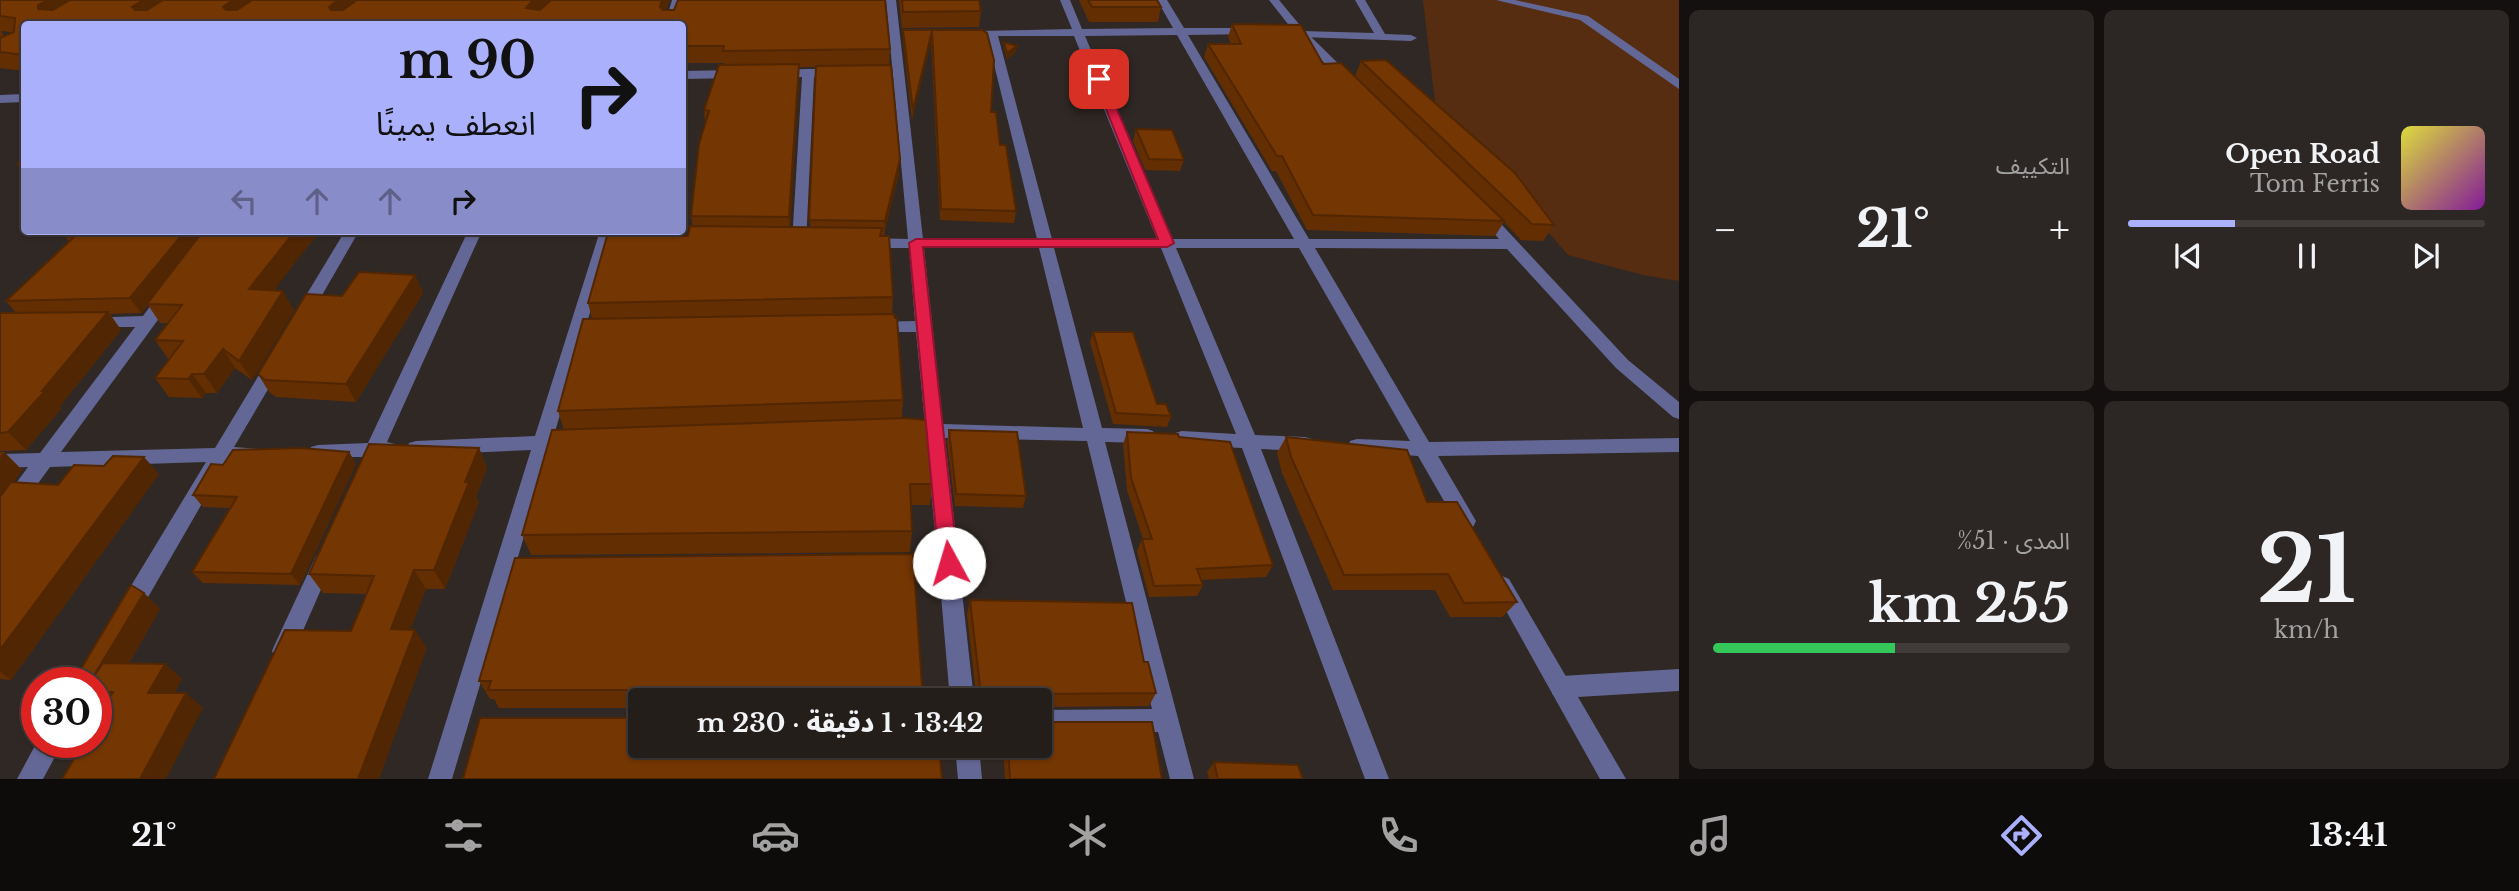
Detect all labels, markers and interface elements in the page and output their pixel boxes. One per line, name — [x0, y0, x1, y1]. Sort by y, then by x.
text: 90 m — [399, 30, 536, 91]
icon: right — [560, 49, 651, 140]
pin — [1069, 49, 1129, 109]
icon: arrive — [1080, 60, 1118, 98]
text: انعطف يمينًا — [376, 104, 536, 144]
text: Open Road — [2225, 138, 2380, 170]
text: التكييف — [1996, 152, 2070, 180]
text: Tom Ferris — [2250, 170, 2380, 198]
icon: left — [225, 182, 263, 220]
icon: ahead — [298, 182, 336, 220]
icon: ahead — [371, 182, 409, 220]
icon: right — [444, 182, 482, 220]
text: 21° — [1856, 197, 1930, 261]
text: − — [1713, 206, 1737, 253]
text: + — [2049, 206, 2070, 253]
icon: previous — [2169, 237, 2207, 275]
icon: pause — [2288, 237, 2326, 275]
icon: next — [2407, 237, 2445, 275]
text: 21 — [2257, 514, 2356, 627]
position arrow — [912, 526, 986, 600]
text: المدى · 51% — [1957, 527, 2070, 555]
text: 255 km — [1868, 572, 2070, 636]
text: km/h — [2274, 616, 2339, 644]
speed limit sign: 30 — [21, 667, 112, 758]
text: 13:42 · 1 دقيقة · 230 m — [697, 707, 983, 739]
icon: filters — [439, 811, 488, 860]
icon: car — [751, 811, 800, 860]
icon: climate — [1063, 811, 1112, 860]
icon: phone — [1374, 811, 1423, 860]
icon: music — [1686, 811, 1735, 860]
icon: directions — [1997, 811, 2046, 860]
text: 21° — [131, 815, 177, 855]
text: 13:41 — [2309, 815, 2388, 855]

